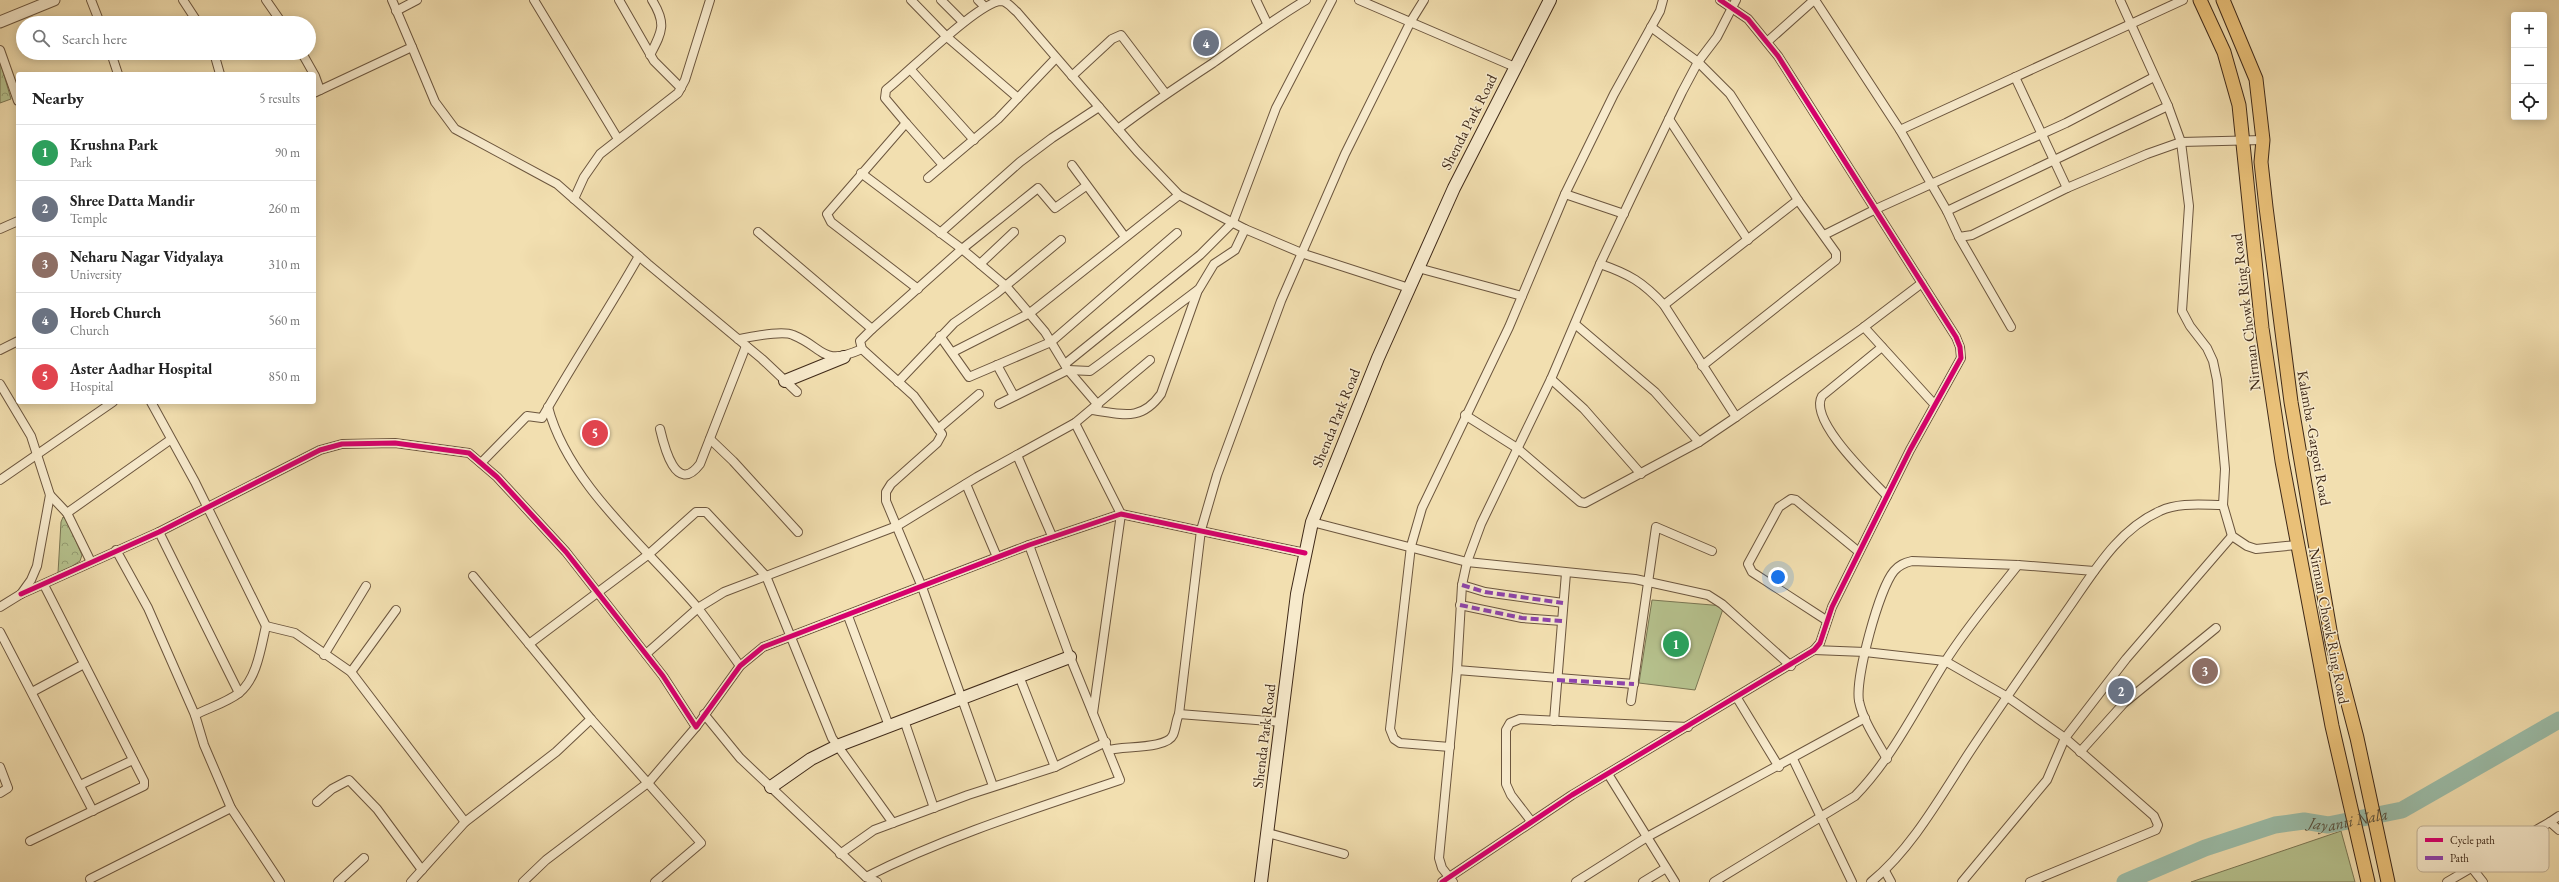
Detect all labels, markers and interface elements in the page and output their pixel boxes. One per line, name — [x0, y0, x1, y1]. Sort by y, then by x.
map controls — [2511, 12, 2547, 120]
button: + — [2511, 12, 2547, 48]
search box — [16, 16, 316, 60]
icon: search — [30, 27, 52, 49]
pin: 4 — [1193, 28, 1219, 58]
text: Search here — [62, 29, 127, 48]
button: − — [2511, 48, 2547, 84]
street label: Shenda Park Road — [1436, 70, 1501, 173]
button: locate — [2511, 84, 2547, 120]
text: Nearby — [32, 87, 84, 109]
text: 5 results — [259, 90, 300, 107]
text: Krushna Park — [70, 135, 158, 154]
text: 1 — [42, 144, 48, 161]
text: 90 m — [275, 144, 300, 161]
text: Park — [70, 154, 92, 171]
text: Shree Datta Mandir — [70, 191, 195, 210]
text: 2 — [42, 200, 48, 217]
text: 260 m — [269, 200, 300, 217]
text: Temple — [70, 210, 107, 227]
street label: Nirman Chowk Ring Road — [2226, 232, 2265, 392]
text: Neharu Nagar Vidyalaya — [70, 247, 223, 266]
text: 3 — [42, 256, 48, 273]
text: 310 m — [269, 256, 300, 273]
text: University — [70, 266, 122, 283]
text: Horeb Church — [70, 303, 161, 322]
text: 4 — [42, 312, 48, 329]
text: 560 m — [269, 312, 300, 329]
text: Church — [70, 322, 109, 339]
text: Aster Aadhar Hospital — [70, 359, 212, 378]
street label: Shenda Park Road — [1307, 365, 1364, 470]
text: 5 — [42, 368, 48, 385]
text: 850 m — [269, 368, 300, 385]
street label: Kalamba -Gargoti Road — [2293, 369, 2336, 507]
text: Hospital — [70, 378, 114, 395]
pin: 5 — [582, 418, 608, 448]
street label: Nirman Chowk Ring Road — [2305, 546, 2354, 706]
your location — [1768, 567, 1788, 587]
pin: 1 — [1663, 629, 1689, 659]
pin: 3 — [2192, 656, 2218, 686]
pin: 2 — [2108, 676, 2134, 706]
street label: Shenda Park Road — [1248, 682, 1279, 789]
water label: Jayanti Nala — [2304, 803, 2390, 836]
legend — [2417, 826, 2549, 872]
text: Cycle path — [2450, 833, 2495, 847]
text: Path — [2450, 851, 2469, 865]

